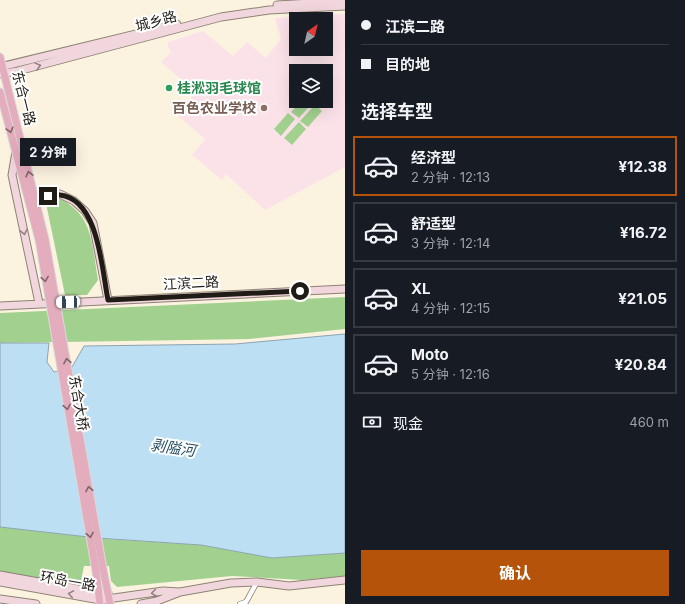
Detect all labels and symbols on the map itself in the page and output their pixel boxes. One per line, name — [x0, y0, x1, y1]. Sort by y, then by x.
street label: 城乡路 — [133, 7, 178, 34]
north arrow — [289, 12, 333, 56]
one-way arrow — [35, 62, 41, 70]
street label: 东合一路 — [9, 69, 40, 127]
place label: 桂淞羽毛球馆 — [177, 79, 261, 96]
marker: 桂淞羽毛球馆 — [164, 83, 174, 93]
place label: 百色农业学校 — [172, 99, 256, 116]
marker: 百色农业学校 — [259, 103, 269, 113]
one-way arrow — [5, 126, 14, 133]
callout: 2 分钟 — [20, 138, 76, 166]
one-way arrow — [26, 171, 34, 177]
route end — [39, 187, 57, 205]
one-way arrow — [19, 228, 28, 235]
street label: 江滨二路 — [163, 273, 219, 292]
one-way arrow — [40, 276, 49, 282]
route start — [291, 282, 309, 300]
car — [56, 296, 80, 308]
one-way arrow — [63, 358, 71, 364]
street label: 东合大桥 — [66, 374, 93, 432]
one-way arrow — [62, 404, 71, 410]
water label: 剥隘河 — [149, 435, 200, 460]
one-way arrow — [85, 486, 94, 492]
one-way arrow — [85, 532, 93, 538]
street label: 环岛一路 — [39, 567, 97, 594]
one-way arrow — [151, 588, 157, 597]
one-way arrow — [68, 591, 74, 599]

